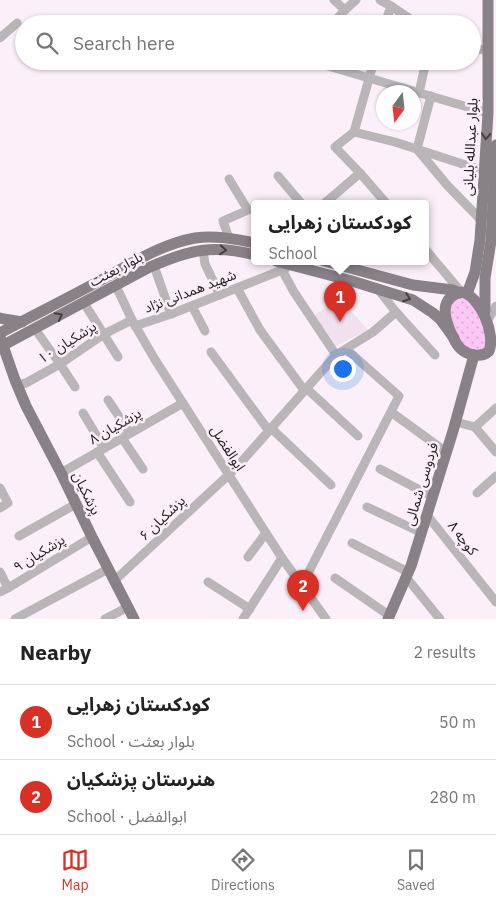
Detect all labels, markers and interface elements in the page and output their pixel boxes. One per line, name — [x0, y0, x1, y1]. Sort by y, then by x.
search box — [15, 15, 481, 70]
icon: search — [33, 29, 61, 57]
text: Search here — [73, 31, 175, 55]
north arrow — [376, 85, 421, 130]
street label: بلوار عبدالله بلیانی — [458, 97, 482, 197]
one-way arrow — [481, 132, 492, 140]
popup — [251, 200, 429, 265]
text: کودکستان زهرایی — [268, 210, 412, 234]
text: School — [268, 243, 317, 263]
one-way arrow — [220, 245, 228, 256]
street label: بلوار بعثت — [86, 247, 146, 291]
street label: شهید همدانی نژاد — [141, 265, 239, 317]
pin: 1 — [324, 281, 356, 322]
one-way arrow — [402, 292, 411, 302]
one-way arrow — [53, 312, 62, 322]
street label: پزشکیان ۱۰ — [34, 317, 100, 368]
your location — [330, 356, 356, 382]
street label: پزشکیان ۸ — [86, 404, 145, 449]
street label: ابوالفضل — [207, 422, 249, 474]
street label: فردوسی شمالی — [400, 440, 442, 528]
street label: پزشکیان — [68, 468, 105, 518]
street label: پزشکیان ۶ — [135, 492, 190, 545]
street label: کوچه ۸ — [443, 517, 482, 560]
street label: پزشکیان ۹ — [10, 530, 69, 577]
pin: 2 — [287, 570, 319, 611]
text: Nearby — [20, 638, 91, 666]
text: 2 results — [413, 642, 476, 662]
text: کودکستان زهرایی — [67, 692, 210, 716]
text: 1 — [31, 712, 41, 732]
text: 50 m — [439, 712, 476, 732]
text: School · بلوار بعثت — [67, 731, 195, 751]
text: هنرستان پزشکیان — [67, 767, 215, 791]
text: 2 — [31, 787, 41, 807]
text: 280 m — [429, 787, 476, 807]
text: School · ابوالفضل — [67, 806, 187, 826]
tab: Map — [61, 846, 89, 894]
tab: Directions — [211, 846, 275, 894]
tab: Saved — [397, 846, 435, 894]

